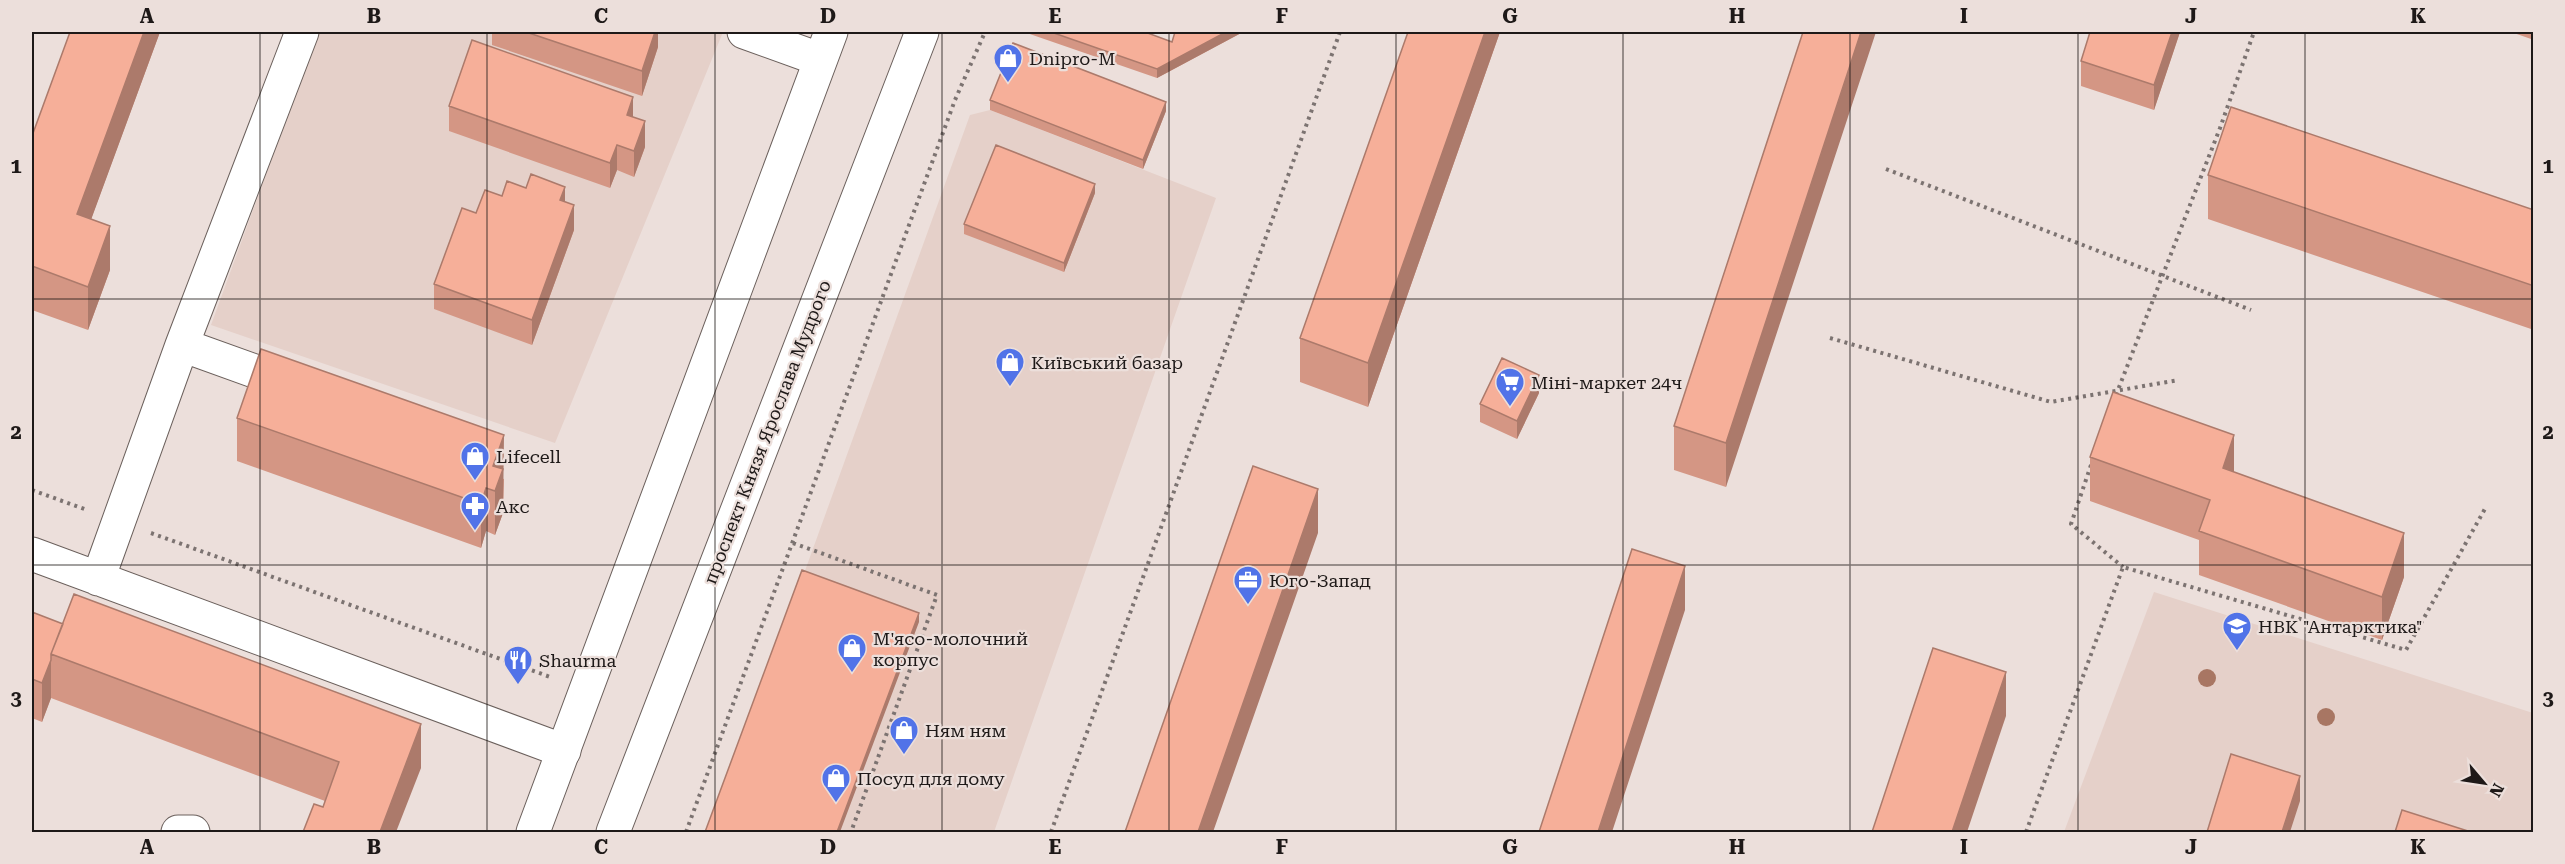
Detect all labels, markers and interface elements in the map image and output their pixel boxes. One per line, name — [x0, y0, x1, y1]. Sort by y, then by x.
text: A — [140, 4, 155, 28]
text: B — [367, 4, 381, 28]
text: C — [594, 4, 608, 28]
text: D — [820, 4, 836, 28]
text: E — [1049, 4, 1062, 28]
text: F — [1276, 4, 1288, 28]
text: G — [1502, 4, 1518, 28]
text: H — [1729, 4, 1745, 28]
text: I — [1960, 4, 1968, 28]
text: J — [2185, 4, 2197, 28]
text: K — [2410, 4, 2426, 28]
shop icon: Dnipro-M — [992, 42, 1024, 84]
place label: Dnipro-M — [1029, 48, 1115, 69]
text: 1 — [10, 154, 22, 178]
text: 1 — [2542, 154, 2554, 178]
street label: проспект Князя Ярослава Мудрого — [699, 277, 835, 587]
shop icon: Київський базар — [994, 346, 1026, 388]
place label: Київський базар — [1031, 352, 1183, 373]
supermarket icon: Міні-маркет 24ч — [1494, 366, 1526, 408]
place label: Міні-маркет 24ч — [1531, 372, 1682, 393]
text: 2 — [10, 420, 22, 444]
text: 2 — [2542, 420, 2554, 444]
shop icon: Lifecell — [459, 440, 491, 482]
place label: Lifecell — [496, 446, 561, 467]
pharmacy icon: Акс — [459, 490, 491, 532]
place label: Акс — [496, 496, 530, 517]
office icon: Юго-Запад — [1232, 564, 1264, 606]
place label: Юго-Запад — [1269, 570, 1371, 591]
school or university icon: НВК "Антарктика" — [2221, 610, 2253, 652]
place label: НВК "Антарктика" — [2258, 616, 2423, 637]
place label: М'ясо-молочний корпус — [873, 628, 1028, 670]
shop icon: М'ясо-молочний корпус — [836, 632, 868, 674]
restaurant icon: Shaurma — [502, 644, 534, 686]
place label: Shaurma — [539, 650, 617, 671]
text: 3 — [10, 686, 22, 710]
text: 3 — [2542, 686, 2554, 710]
shop icon: Ням ням — [888, 714, 920, 756]
place label: Ням ням — [925, 720, 1006, 741]
north arrow — [2454, 753, 2514, 813]
shop icon: Посуд для дому — [820, 762, 852, 804]
place label: Посуд для дому — [857, 768, 1005, 789]
text: N — [2485, 780, 2508, 800]
text: A — [140, 835, 155, 859]
text: B — [367, 835, 381, 859]
text: C — [594, 835, 608, 859]
text: D — [820, 835, 836, 859]
text: E — [1049, 835, 1062, 859]
text: F — [1276, 835, 1288, 859]
text: G — [1502, 835, 1518, 859]
text: H — [1729, 835, 1745, 859]
text: I — [1960, 835, 1968, 859]
text: J — [2185, 835, 2197, 859]
text: K — [2410, 835, 2426, 859]

